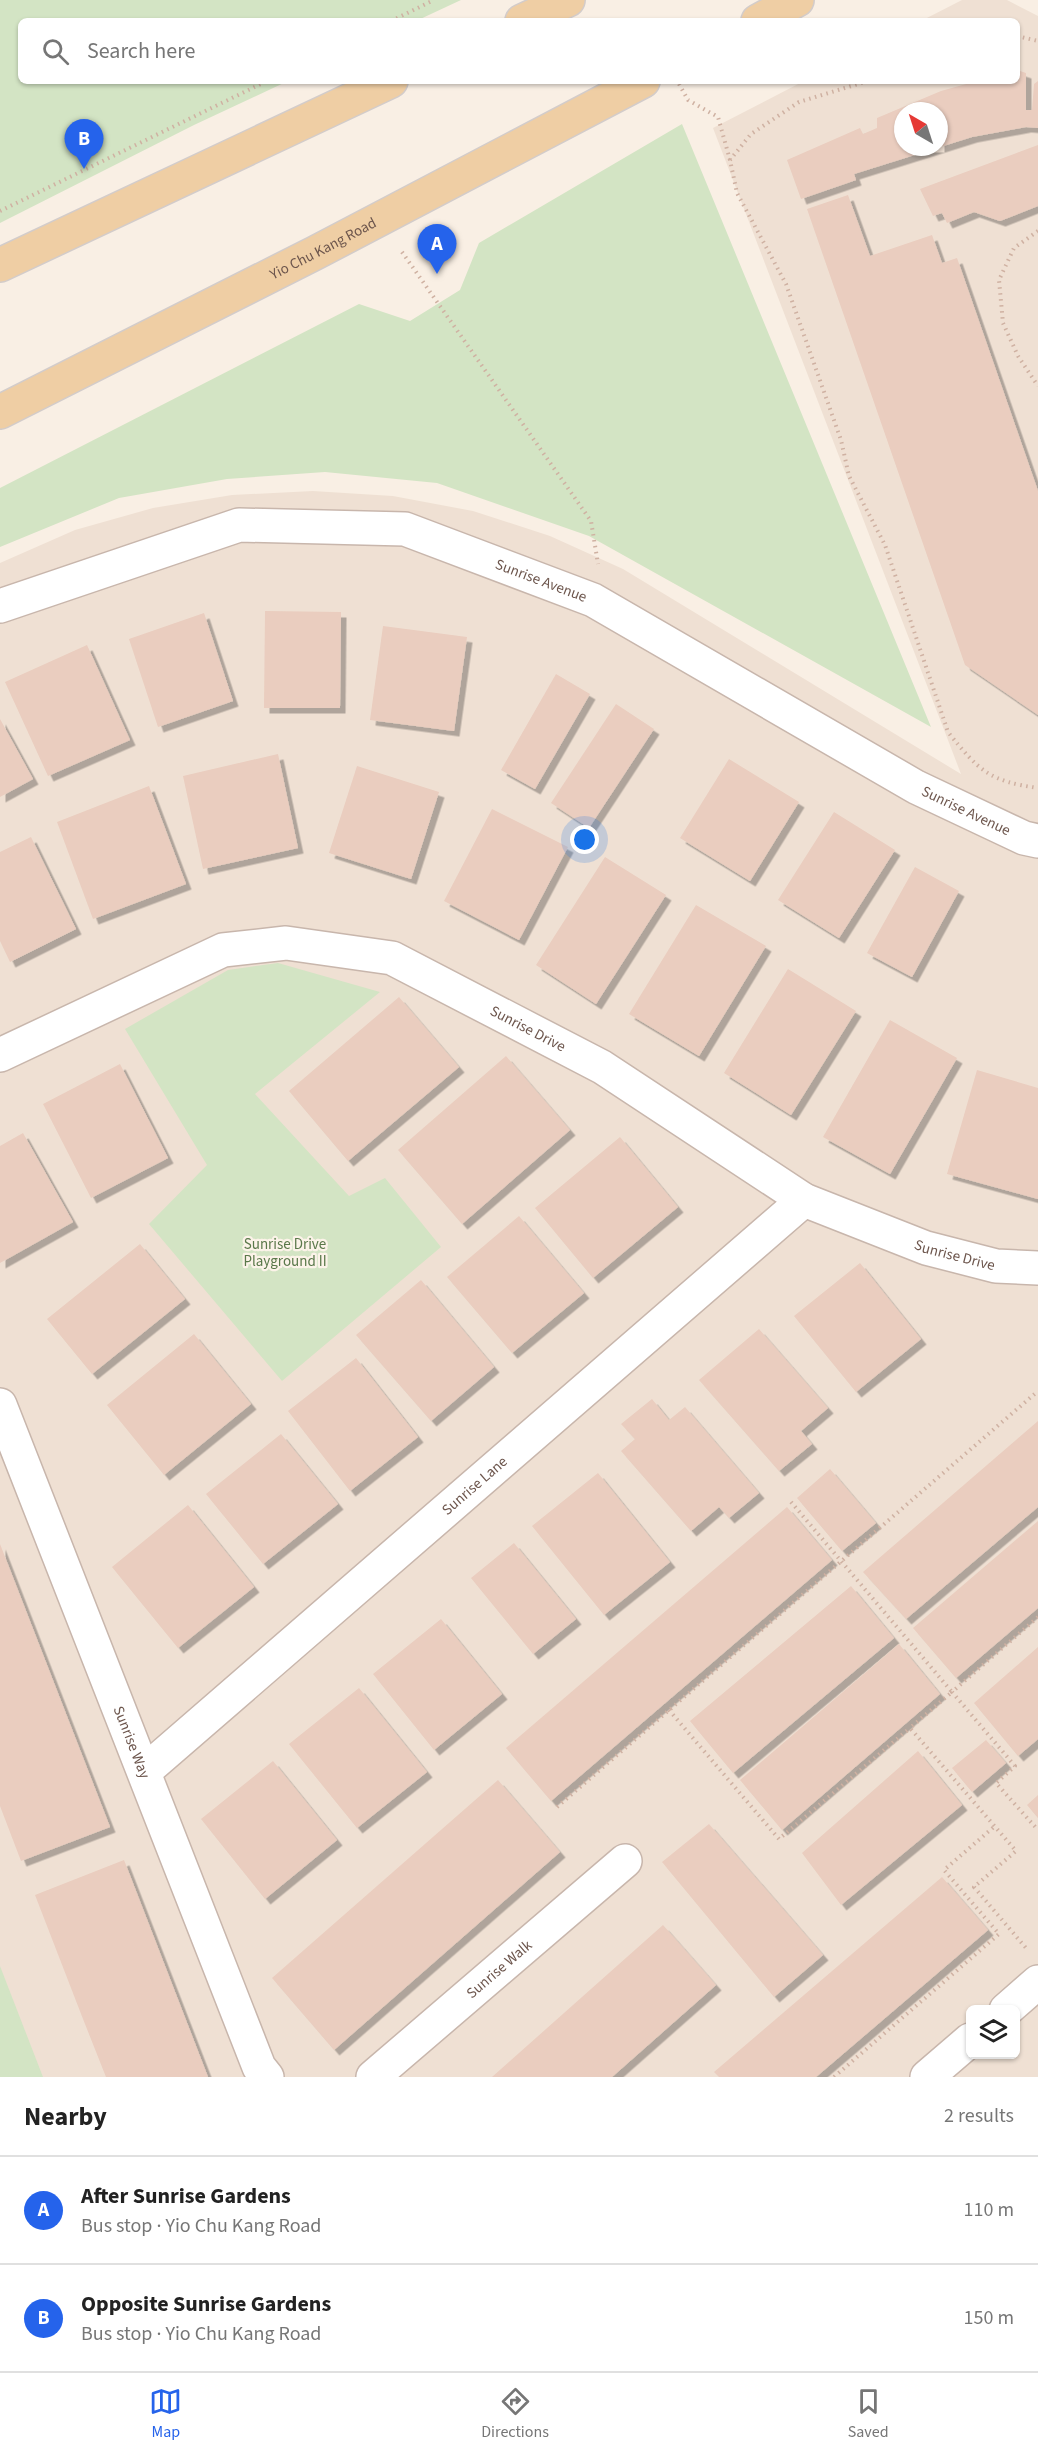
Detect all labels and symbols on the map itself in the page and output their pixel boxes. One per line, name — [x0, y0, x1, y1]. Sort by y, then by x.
north arrow — [894, 102, 948, 156]
pin: B — [64, 120, 104, 169]
street label: Yio Chu Kang Road — [265, 212, 380, 285]
pin: A — [418, 224, 456, 274]
street label: Sunrise Avenue — [492, 554, 590, 607]
street label: Sunrise Avenue — [918, 781, 1014, 841]
your location — [570, 825, 599, 854]
street label: Sunrise Drive — [486, 1000, 569, 1057]
park label: Sunrise Drive Playground II — [243, 1234, 327, 1272]
street label: Sunrise Drive — [911, 1234, 997, 1276]
street label: Sunrise Lane — [437, 1451, 512, 1520]
street label: Sunrise Way — [108, 1703, 156, 1781]
street label: Sunrise Walk — [462, 1934, 537, 2003]

